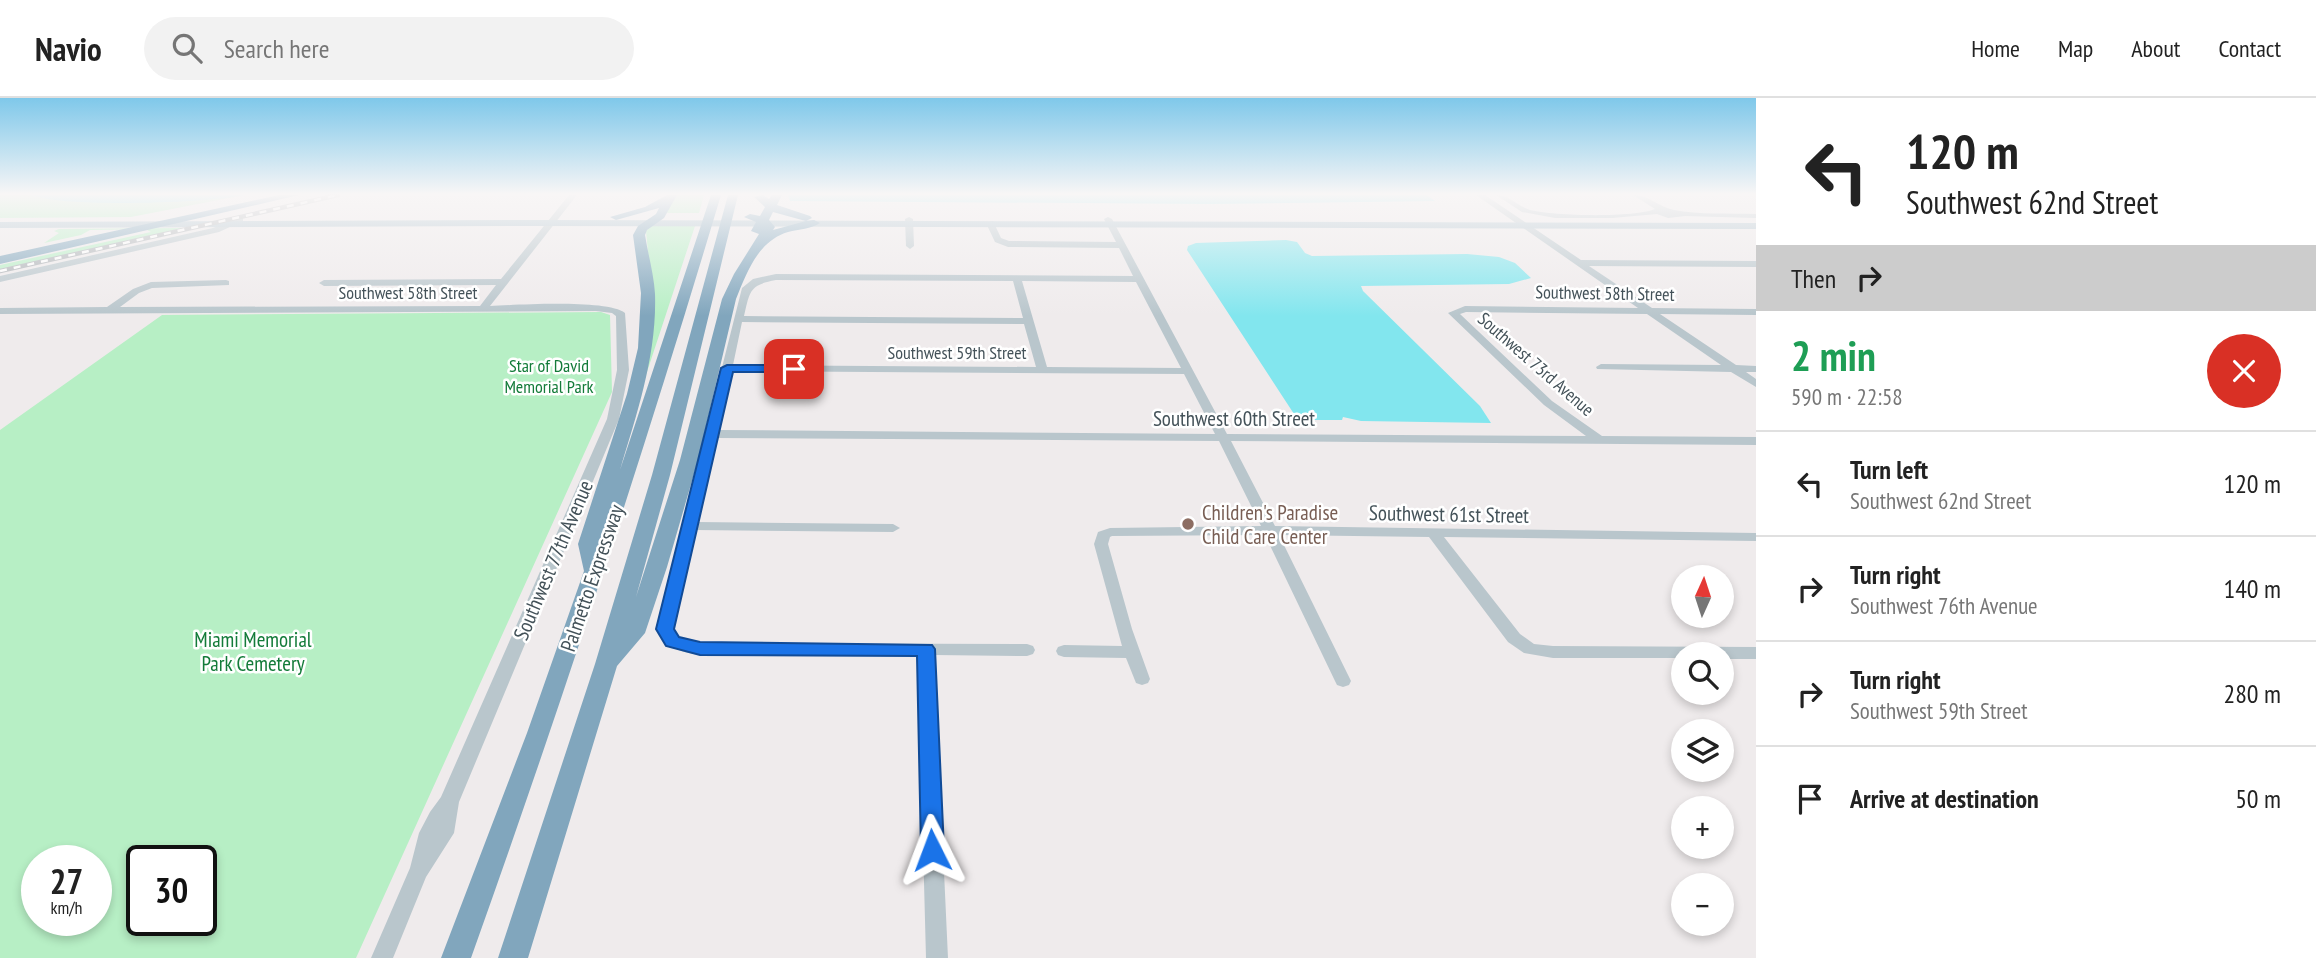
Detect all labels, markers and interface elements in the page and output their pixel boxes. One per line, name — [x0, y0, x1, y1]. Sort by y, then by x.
search box — [144, 17, 634, 80]
text: Navio — [35, 27, 102, 70]
icon: search — [168, 29, 206, 67]
text: Search here — [224, 32, 329, 65]
text: Home — [1971, 33, 2020, 64]
text: Map — [2058, 33, 2093, 64]
text: About — [2131, 33, 2180, 64]
text: Contact — [2218, 33, 2281, 64]
text: 120 m — [1906, 119, 2019, 183]
icon: left — [1791, 126, 1882, 217]
text: Southwest 62nd Street — [1906, 181, 2158, 223]
icon: right — [1850, 259, 1888, 297]
text: Then — [1791, 262, 1836, 295]
street label: Southwest 58th Street — [1535, 280, 1675, 306]
street label: Southwest 58th Street — [338, 281, 478, 304]
street label: Southwest 73rd Avenue — [1473, 307, 1599, 421]
text: 2 min — [1791, 328, 1876, 383]
button: close — [2207, 334, 2281, 408]
pin — [764, 339, 824, 399]
street label: Southwest 59th Street — [887, 341, 1027, 364]
icon: arrive — [775, 350, 813, 388]
park label: Star of David Memorial Park — [504, 354, 594, 398]
text: 590 m · 22:58 — [1791, 382, 1903, 411]
street label: Southwest 60th Street — [1153, 405, 1315, 432]
text: Turn left — [1850, 453, 1928, 486]
icon: left — [1791, 465, 1829, 503]
text: 120 m — [2223, 467, 2281, 500]
street label: Southwest 77th Avenue — [507, 476, 599, 644]
text: Southwest 62nd Street — [1850, 486, 2031, 515]
place label: Children's Paradise Child Care Center — [1202, 499, 1338, 550]
street label: Southwest 61st Street — [1369, 499, 1529, 529]
street label: Palmetto Expressway — [554, 501, 630, 655]
marker: Children's Paradise Child Care Center — [1180, 516, 1196, 532]
text: Turn right — [1850, 558, 1941, 591]
north arrow — [1671, 565, 1734, 628]
map controls — [1671, 565, 1734, 936]
icon: right — [1791, 570, 1829, 608]
text: 140 m — [2223, 572, 2281, 605]
text: Southwest 76th Avenue — [1850, 591, 2038, 620]
park label: Miami Memorial Park Cemetery — [194, 626, 312, 677]
button: search — [1671, 642, 1734, 705]
text: Turn right — [1850, 663, 1941, 696]
icon: right — [1791, 675, 1829, 713]
text: 280 m — [2223, 677, 2281, 710]
text: Southwest 59th Street — [1850, 696, 2028, 725]
button: layers — [1671, 719, 1734, 782]
icon: arrive — [1791, 780, 1829, 818]
text: Arrive at destination — [1850, 782, 2039, 815]
text: 50 m — [2235, 782, 2281, 815]
button: + — [1671, 796, 1734, 859]
position arrow — [895, 813, 969, 887]
speed limit sign: 30 — [126, 845, 217, 936]
text: 27 — [50, 858, 83, 904]
button: − — [1671, 873, 1734, 936]
text: km/h — [51, 896, 82, 919]

